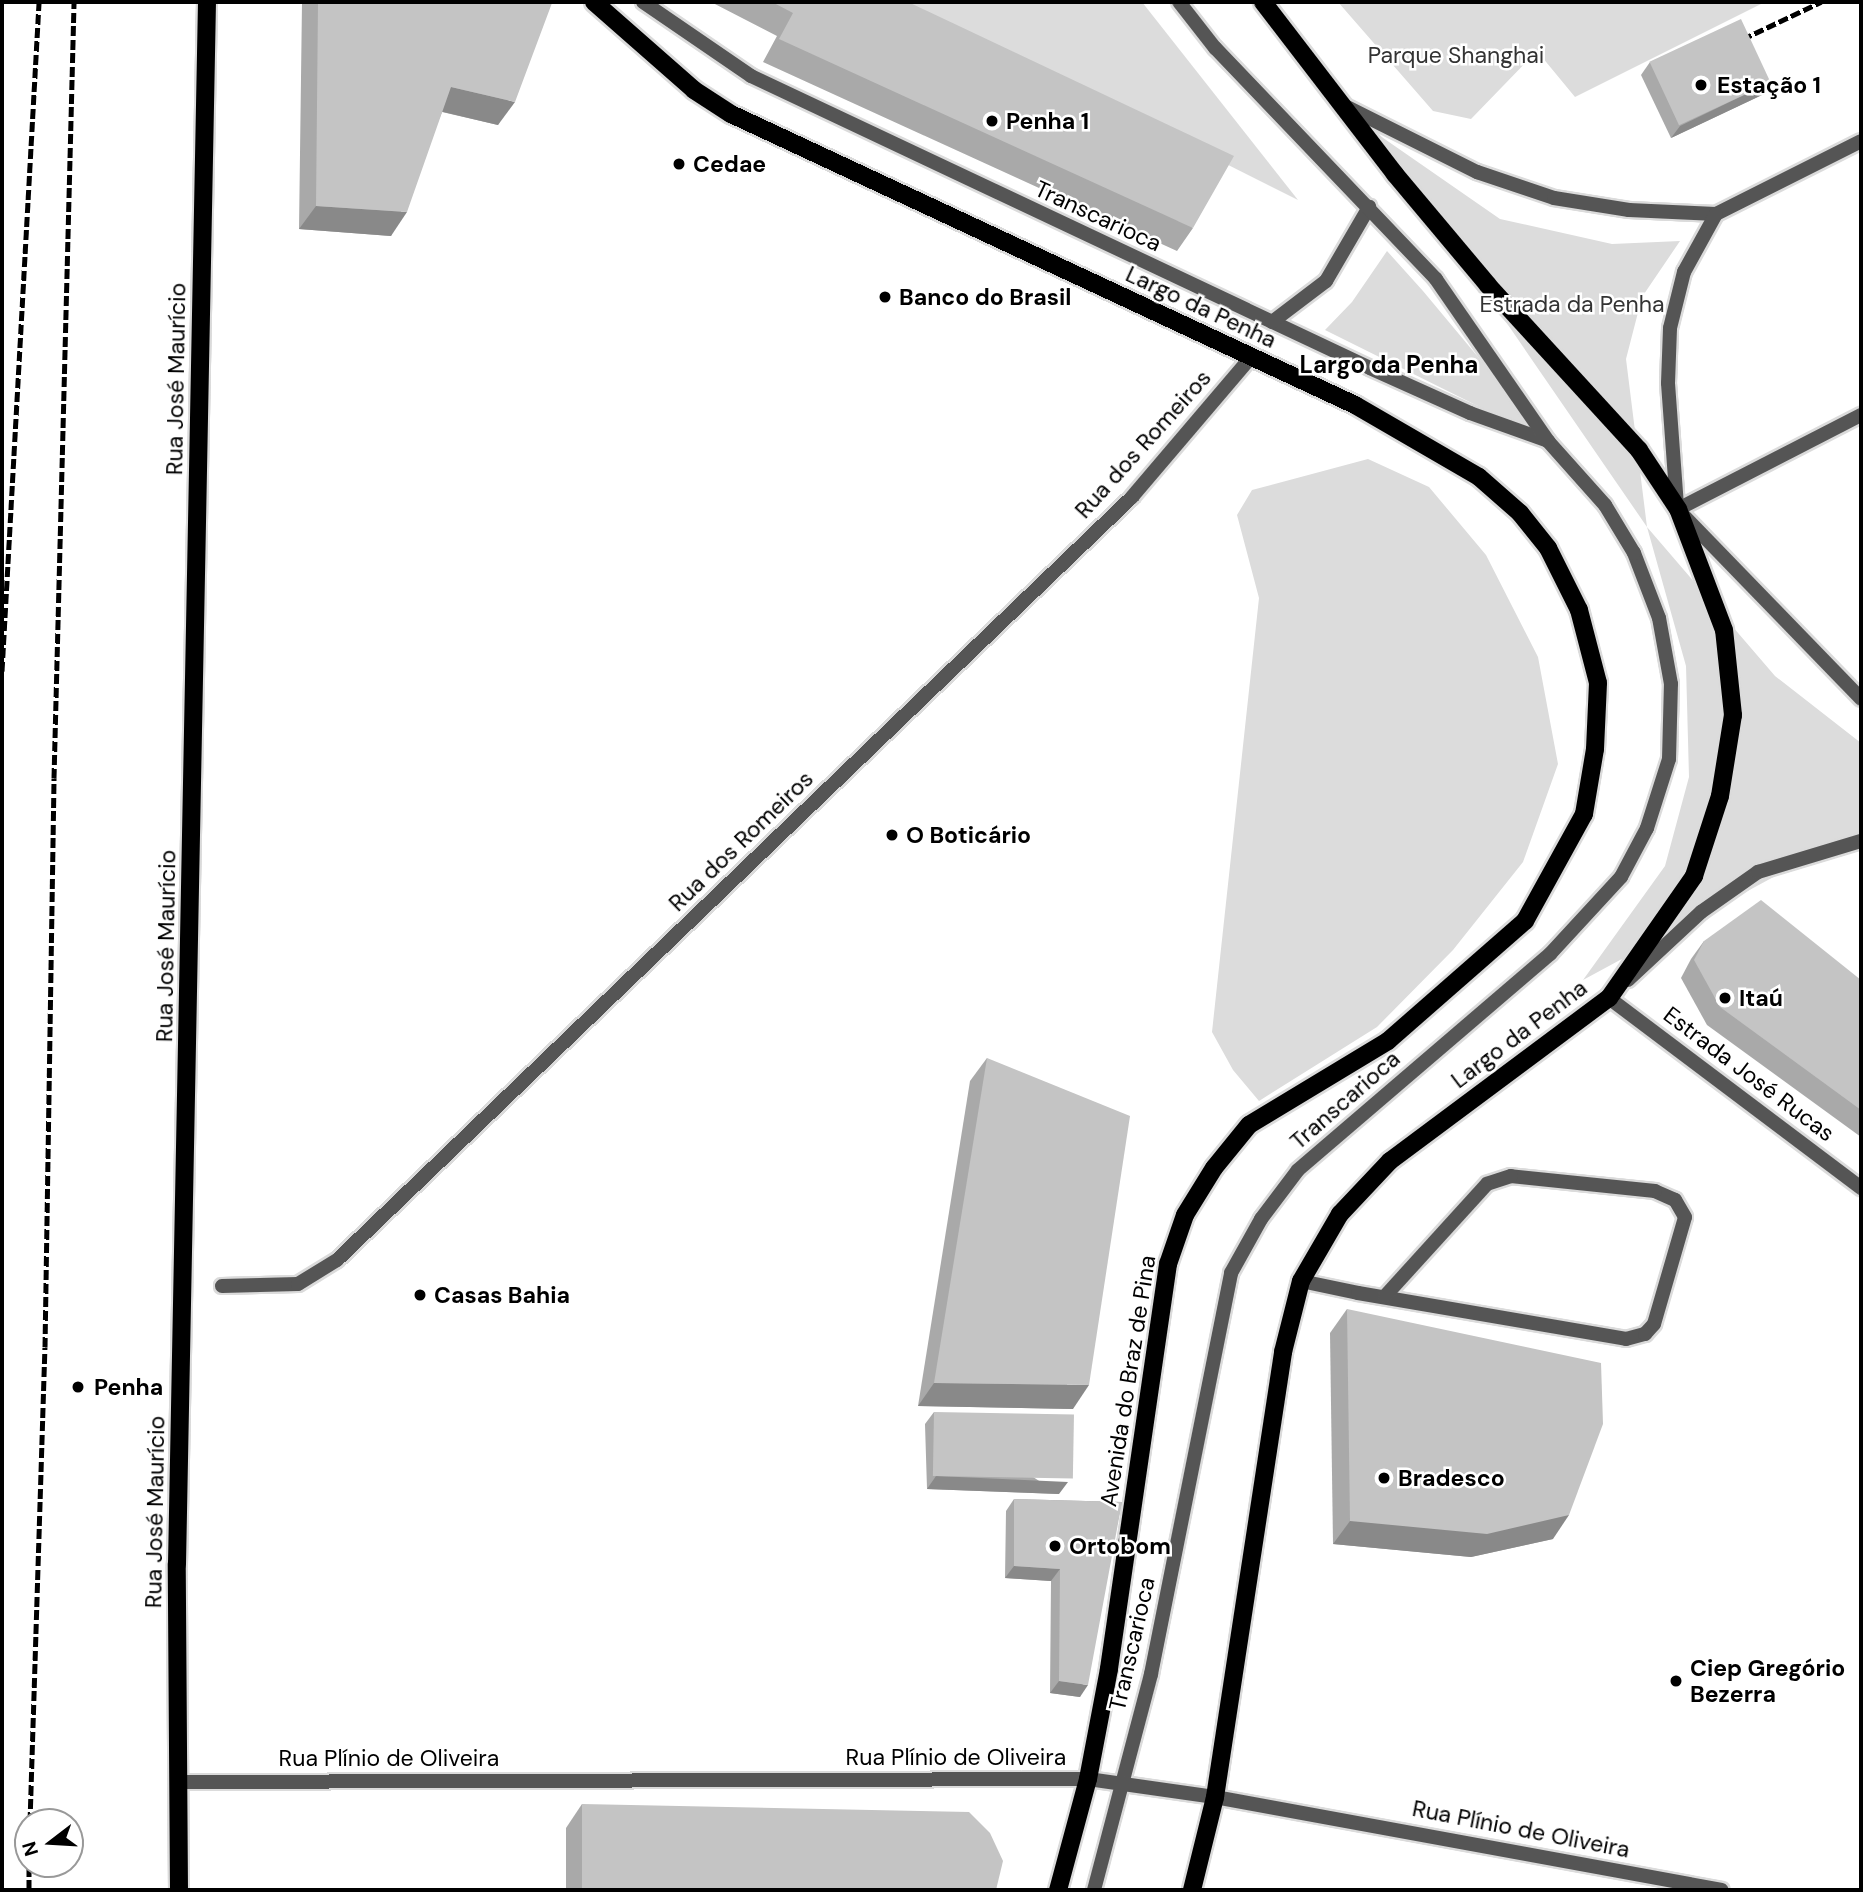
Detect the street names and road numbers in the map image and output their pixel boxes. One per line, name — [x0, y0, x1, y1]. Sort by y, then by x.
street label: Transcarioca — [1030, 175, 1166, 257]
street label: Largo da Penha — [1121, 260, 1281, 354]
street label: Rua José Maurício — [161, 283, 191, 475]
street label: Rua dos Romeiros — [1069, 364, 1217, 524]
street label: Rua dos Romeiros — [663, 765, 819, 917]
street label: Rua José Maurício — [151, 850, 181, 1042]
street label: Largo da Penha — [1446, 974, 1592, 1094]
street label: Estrada José Rucas — [1658, 1001, 1840, 1147]
street label: Transcarioca — [1284, 1045, 1406, 1155]
street label: Avenida do Braz de Pina — [1094, 1253, 1162, 1509]
street label: Rua José Maurício — [140, 1416, 170, 1608]
street label: Transcarioca — [1103, 1574, 1161, 1714]
street label: Rua Plínio de Oliveira — [846, 1743, 1066, 1771]
street label: Rua Plínio de Oliveira — [279, 1744, 499, 1772]
street label: Rua Plínio de Oliveira — [1410, 1794, 1632, 1864]

